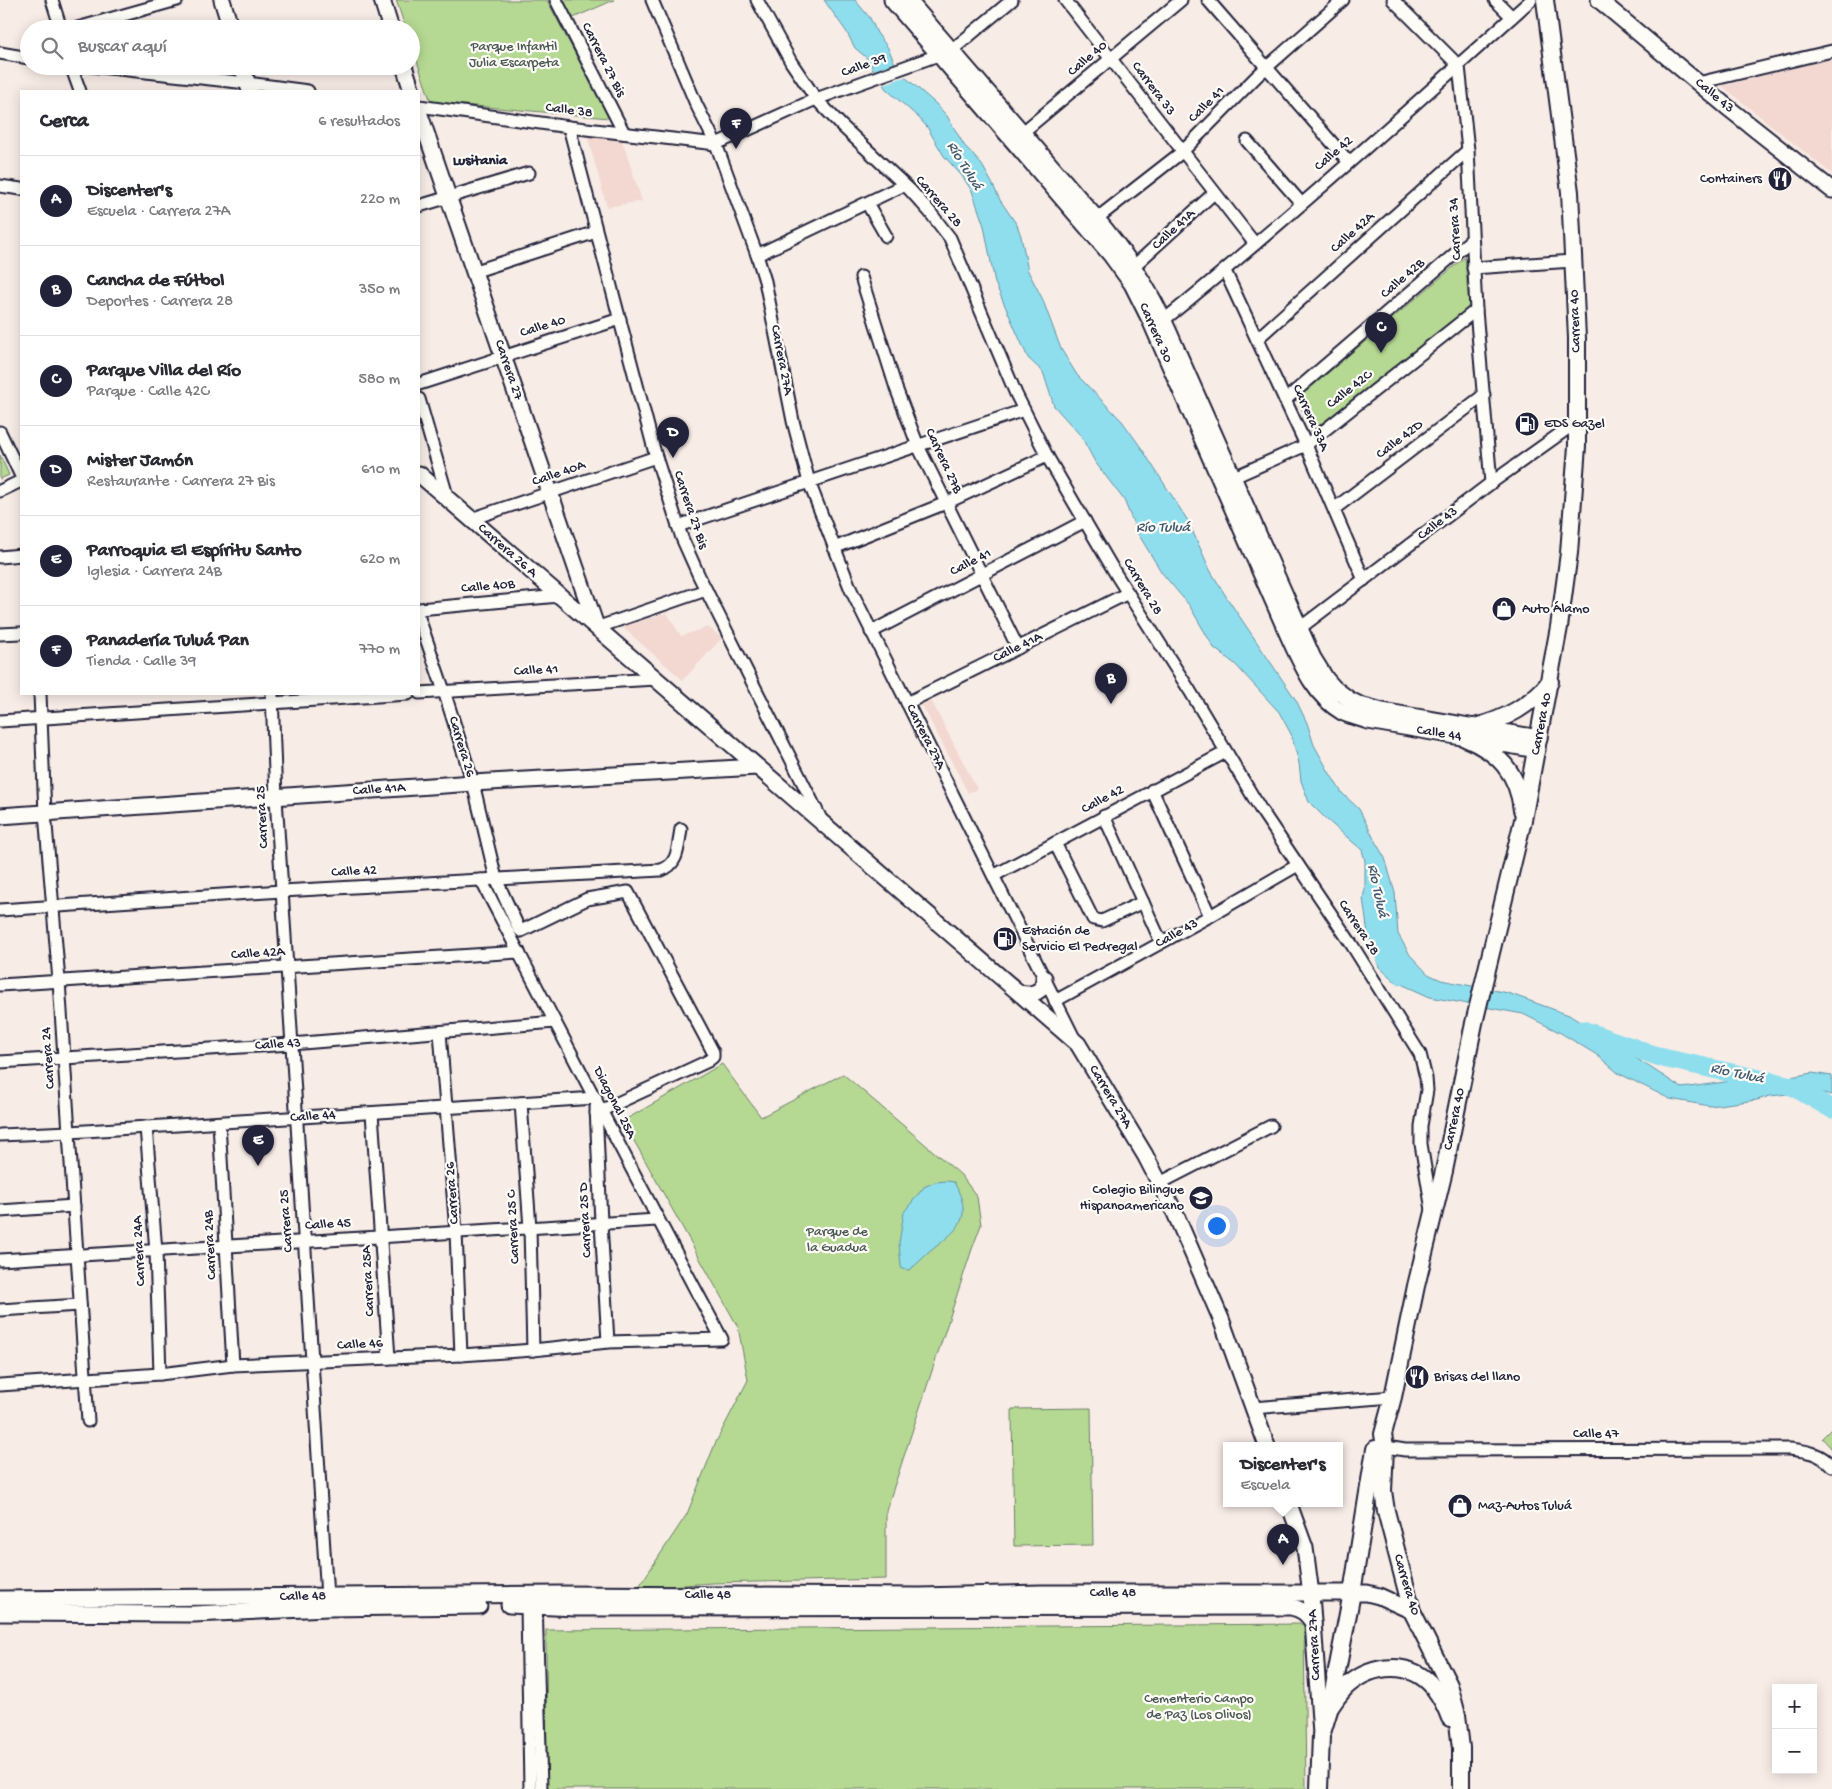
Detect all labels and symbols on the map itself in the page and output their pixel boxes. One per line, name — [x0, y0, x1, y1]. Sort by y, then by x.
street label: Carrera 27 Bis — [577, 20, 629, 101]
street label: Calle 40 — [1065, 37, 1111, 81]
park label: Parque Infantil Julia Escarpeta — [469, 39, 560, 72]
street label: Calle 39 — [839, 50, 889, 82]
street label: Carrera 33 — [1127, 59, 1179, 119]
street label: Calle 43 — [1691, 75, 1737, 117]
street label: Calle 41 — [1185, 83, 1229, 127]
street label: Calle 38 — [545, 100, 594, 122]
pin: F — [720, 108, 752, 149]
street label: Calle 42 — [1311, 133, 1357, 175]
water label: Río Tuluá — [942, 138, 987, 195]
district label: Lusitania — [453, 152, 508, 170]
restaurant icon: Containers — [1767, 166, 1793, 192]
place label: Containers — [1700, 171, 1763, 188]
street label: Carrera 28 — [911, 173, 965, 232]
street label: Carrera 34 — [1446, 197, 1466, 261]
street label: Calle 41A — [1149, 205, 1200, 254]
street label: Calle 42A — [1327, 208, 1379, 257]
street label: Calle 42B — [1378, 255, 1429, 303]
street label: Carrera 40 — [1566, 289, 1586, 353]
street label: Carrera 30 — [1134, 300, 1176, 366]
street label: Calle 40 — [518, 312, 568, 342]
pin: C — [1365, 312, 1397, 353]
street label: Carrera 27A — [766, 324, 796, 397]
street label: Carrera 27 — [490, 338, 526, 403]
street label: Calle 42C — [1324, 366, 1377, 413]
street label: Carrera 33A — [1288, 382, 1333, 455]
fuel station icon: EDS Gazel — [1514, 411, 1540, 437]
street label: Calle 42D — [1373, 416, 1428, 463]
place label: EDS Gazel — [1544, 416, 1605, 433]
pin: D — [657, 417, 689, 458]
street label: Carrera 27B — [921, 426, 966, 497]
street label: Calle 40A — [530, 457, 588, 491]
street label: Carrera 27 Bis — [669, 469, 712, 552]
street label: Calle 43 — [1415, 503, 1461, 545]
water label: Río Tuluá — [1136, 519, 1192, 537]
street label: Carrera 26 A — [473, 520, 541, 582]
street label: Calle 41 — [947, 545, 995, 581]
street label: Carrera 28 — [1118, 556, 1166, 619]
street label: Calle 40B — [460, 576, 516, 598]
shop icon: Auto Álamo — [1491, 596, 1517, 622]
place label: Auto Álamo — [1522, 601, 1589, 618]
street label: Calle 41A — [991, 629, 1046, 667]
street label: Calle 41 — [513, 661, 559, 681]
pin: B — [1095, 663, 1127, 704]
street label: Carrera 40 — [1528, 691, 1556, 757]
street label: Carrera 27A — [901, 702, 949, 773]
street label: Carrera 26 — [444, 715, 479, 780]
street label: Calle 44 — [1415, 722, 1463, 746]
street label: Calle 41A — [352, 780, 407, 800]
street label: Calle 42 — [1079, 782, 1127, 818]
street label: Carrera 25 — [253, 785, 273, 849]
street label: Calle 42 — [331, 862, 377, 882]
water label: Río Tuluá — [1363, 863, 1392, 921]
street label: Carrera 28 — [1334, 897, 1382, 959]
street label: Calle 43 — [1153, 915, 1201, 953]
place label: Estación de Servicio El Pedregal — [1022, 923, 1138, 956]
fuel station icon: Estación de Servicio El Pedregal — [992, 926, 1018, 952]
street label: Calle 42A — [231, 944, 286, 964]
street label: Carrera 24 — [38, 1026, 60, 1090]
street label: Calle 43 — [254, 1035, 302, 1055]
water label: Río Tuluá — [1709, 1060, 1767, 1089]
street label: Carrera 27A — [1084, 1062, 1136, 1132]
street label: Diagonal 25A — [588, 1063, 640, 1142]
street label: Carrera 40 — [1440, 1086, 1470, 1152]
street label: Calle 44 — [290, 1107, 337, 1127]
pin: E — [242, 1125, 274, 1166]
street label: Carrera 26 — [442, 1160, 464, 1225]
street label: Carrera 25 D — [575, 1181, 596, 1258]
place label: Colegio Bilingue Hispanoamericano — [1080, 1182, 1185, 1215]
school or university icon: Colegio Bilingue Hispanoamericano — [1188, 1185, 1214, 1211]
street label: Carrera 25 C — [504, 1188, 524, 1264]
street label: Carrera 25 — [276, 1189, 298, 1253]
street label: Carrera 24B — [201, 1209, 221, 1280]
your location — [1204, 1213, 1230, 1239]
street label: Carrera 24A — [130, 1215, 150, 1287]
street label: Calle 45 — [304, 1215, 352, 1235]
park label: Parque de la Guadua — [805, 1224, 868, 1257]
street label: Carrera 25A — [359, 1244, 379, 1317]
street label: Calle 46 — [337, 1335, 384, 1355]
restaurant icon: Brisas del llano — [1404, 1364, 1430, 1390]
place label: Brisas del llano — [1433, 1369, 1520, 1386]
street label: Calle 47 — [1573, 1426, 1620, 1443]
shop icon: Maz-Autos Tuluá — [1447, 1493, 1473, 1519]
place label: Maz-Autos Tuluá — [1478, 1498, 1573, 1515]
pin: A — [1267, 1524, 1299, 1565]
street label: Carrera 40 — [1389, 1552, 1423, 1618]
street label: Calle 48 — [1090, 1585, 1137, 1602]
street label: Calle 48 — [685, 1587, 732, 1604]
street label: Calle 48 — [280, 1588, 327, 1606]
street label: Carrera 27A — [1305, 1608, 1325, 1681]
park label: Cementerio Campo de Paz (Los Olivos) — [1144, 1691, 1254, 1724]

